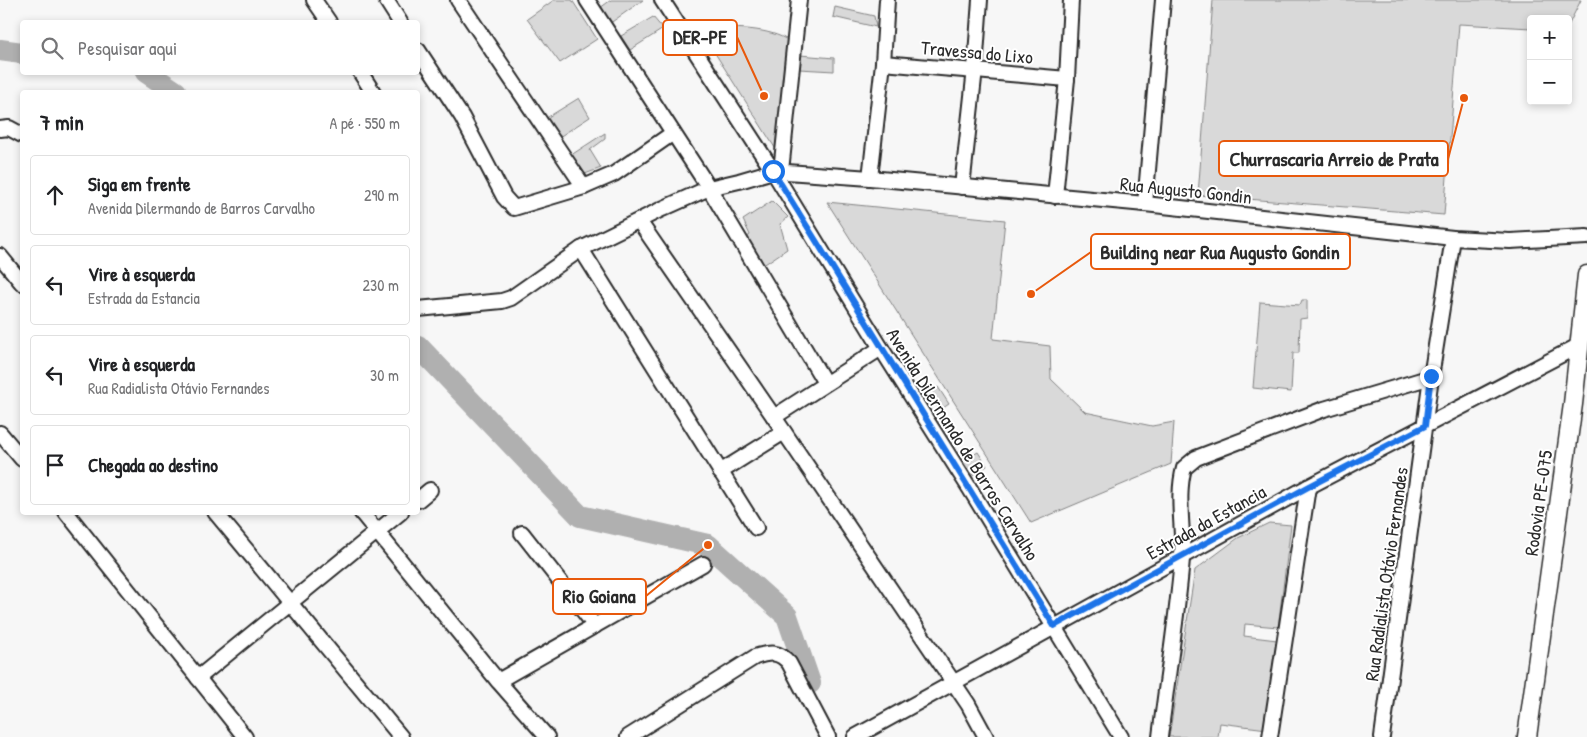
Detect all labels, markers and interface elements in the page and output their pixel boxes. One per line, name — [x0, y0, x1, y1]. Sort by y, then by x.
map controls — [1527, 15, 1572, 105]
button: + — [1527, 15, 1572, 60]
search box — [20, 20, 420, 75]
callout: DER-PE — [663, 20, 737, 55]
text: DER-PE — [673, 23, 727, 50]
icon: search — [38, 34, 66, 62]
street label: Travessa do Lixo — [920, 34, 1034, 70]
text: Pesquisar aqui — [78, 35, 177, 61]
button: − — [1527, 60, 1572, 105]
text: 7 min — [40, 108, 84, 137]
text: A pé · 550 m — [329, 112, 400, 134]
callout: Churrascaria Arreio de Prata — [1219, 141, 1448, 176]
text: Churrascaria Arreio de Prata — [1229, 145, 1439, 172]
route start — [762, 160, 785, 183]
street label: Rua Augusto Gondin — [1119, 170, 1253, 210]
text: Siga em frente — [88, 171, 191, 197]
icon: ahead — [41, 181, 69, 209]
text: 290 m — [364, 184, 399, 206]
text: Avenida Dilermando de Barros Carvalho — [88, 197, 315, 219]
callout: Building near Rua Augusto Gondin — [1091, 234, 1350, 269]
text: Building near Rua Augusto Gondin — [1100, 238, 1340, 266]
text: Vire à esquerda — [88, 261, 195, 287]
icon: left — [41, 271, 69, 299]
text: 230 m — [363, 274, 399, 296]
text: Estrada da Estancia — [88, 287, 200, 309]
street label: Avenida Dilermando de Barros Carvalho — [881, 323, 1046, 565]
text: Vire à esquerda — [88, 351, 195, 377]
icon: left — [41, 361, 69, 389]
text: 30 m — [370, 364, 399, 386]
route end — [1420, 365, 1443, 388]
text: Rua Radialista Otávio Fernandes — [88, 377, 270, 399]
street label: Rodovia PE-075 — [1518, 449, 1558, 557]
icon: arrive — [41, 451, 69, 479]
text: Chegada ao destino — [88, 452, 218, 478]
street label: Rua Radialista Otávio Fernandes — [1358, 465, 1414, 683]
street label: Estrada da Estancia — [1142, 478, 1271, 566]
callout: Rio Goiana — [553, 579, 646, 614]
text: Rio Goiana — [562, 582, 636, 609]

